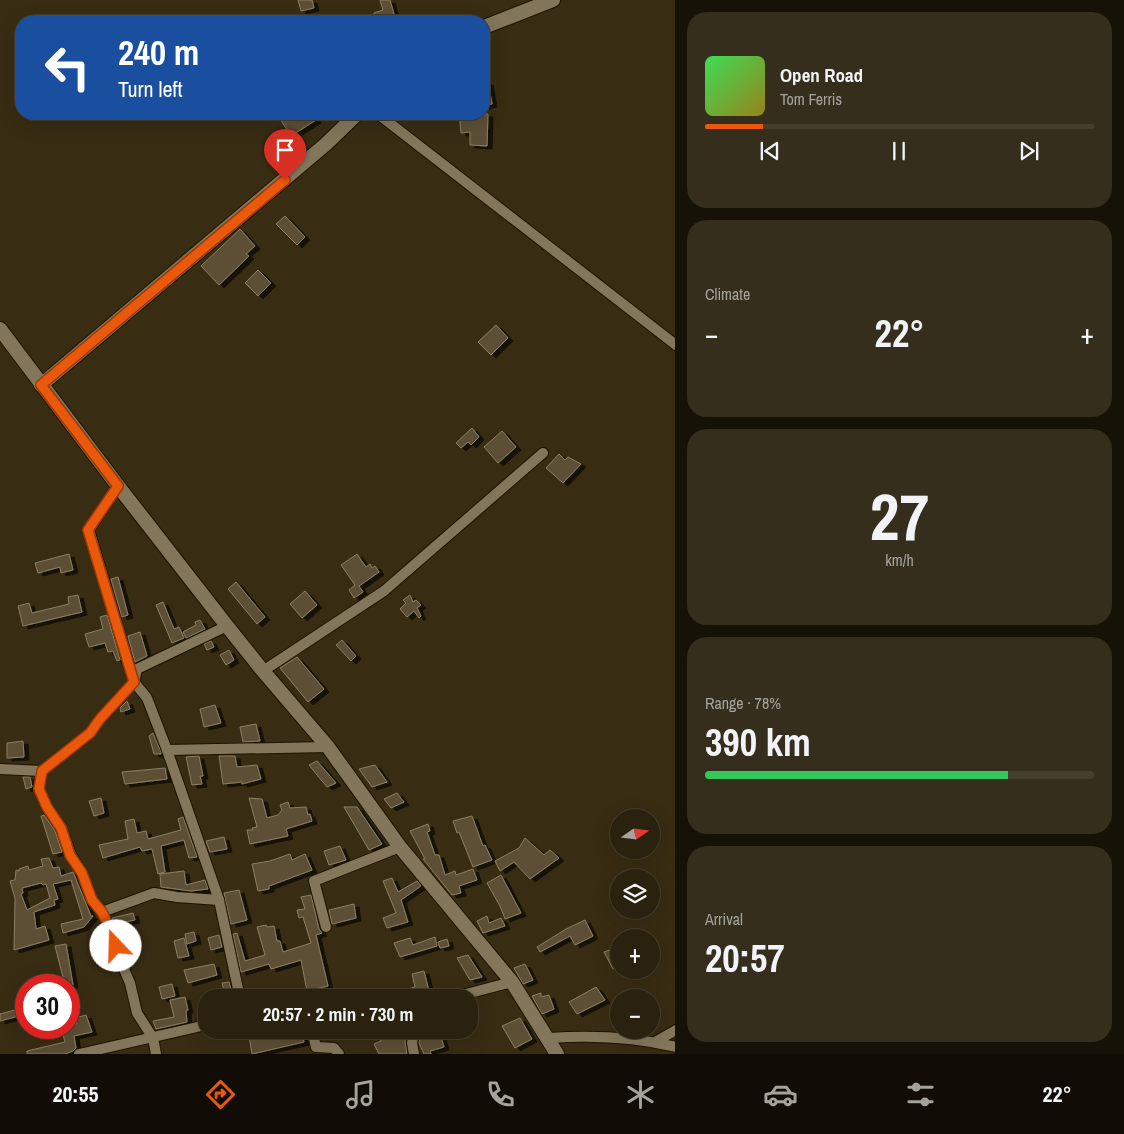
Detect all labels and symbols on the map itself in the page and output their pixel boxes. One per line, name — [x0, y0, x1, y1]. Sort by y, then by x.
pin — [264, 129, 306, 180]
north arrow — [610, 809, 660, 859]
position arrow — [89, 919, 141, 971]
speed limit sign: 30 — [15, 974, 80, 1039]

